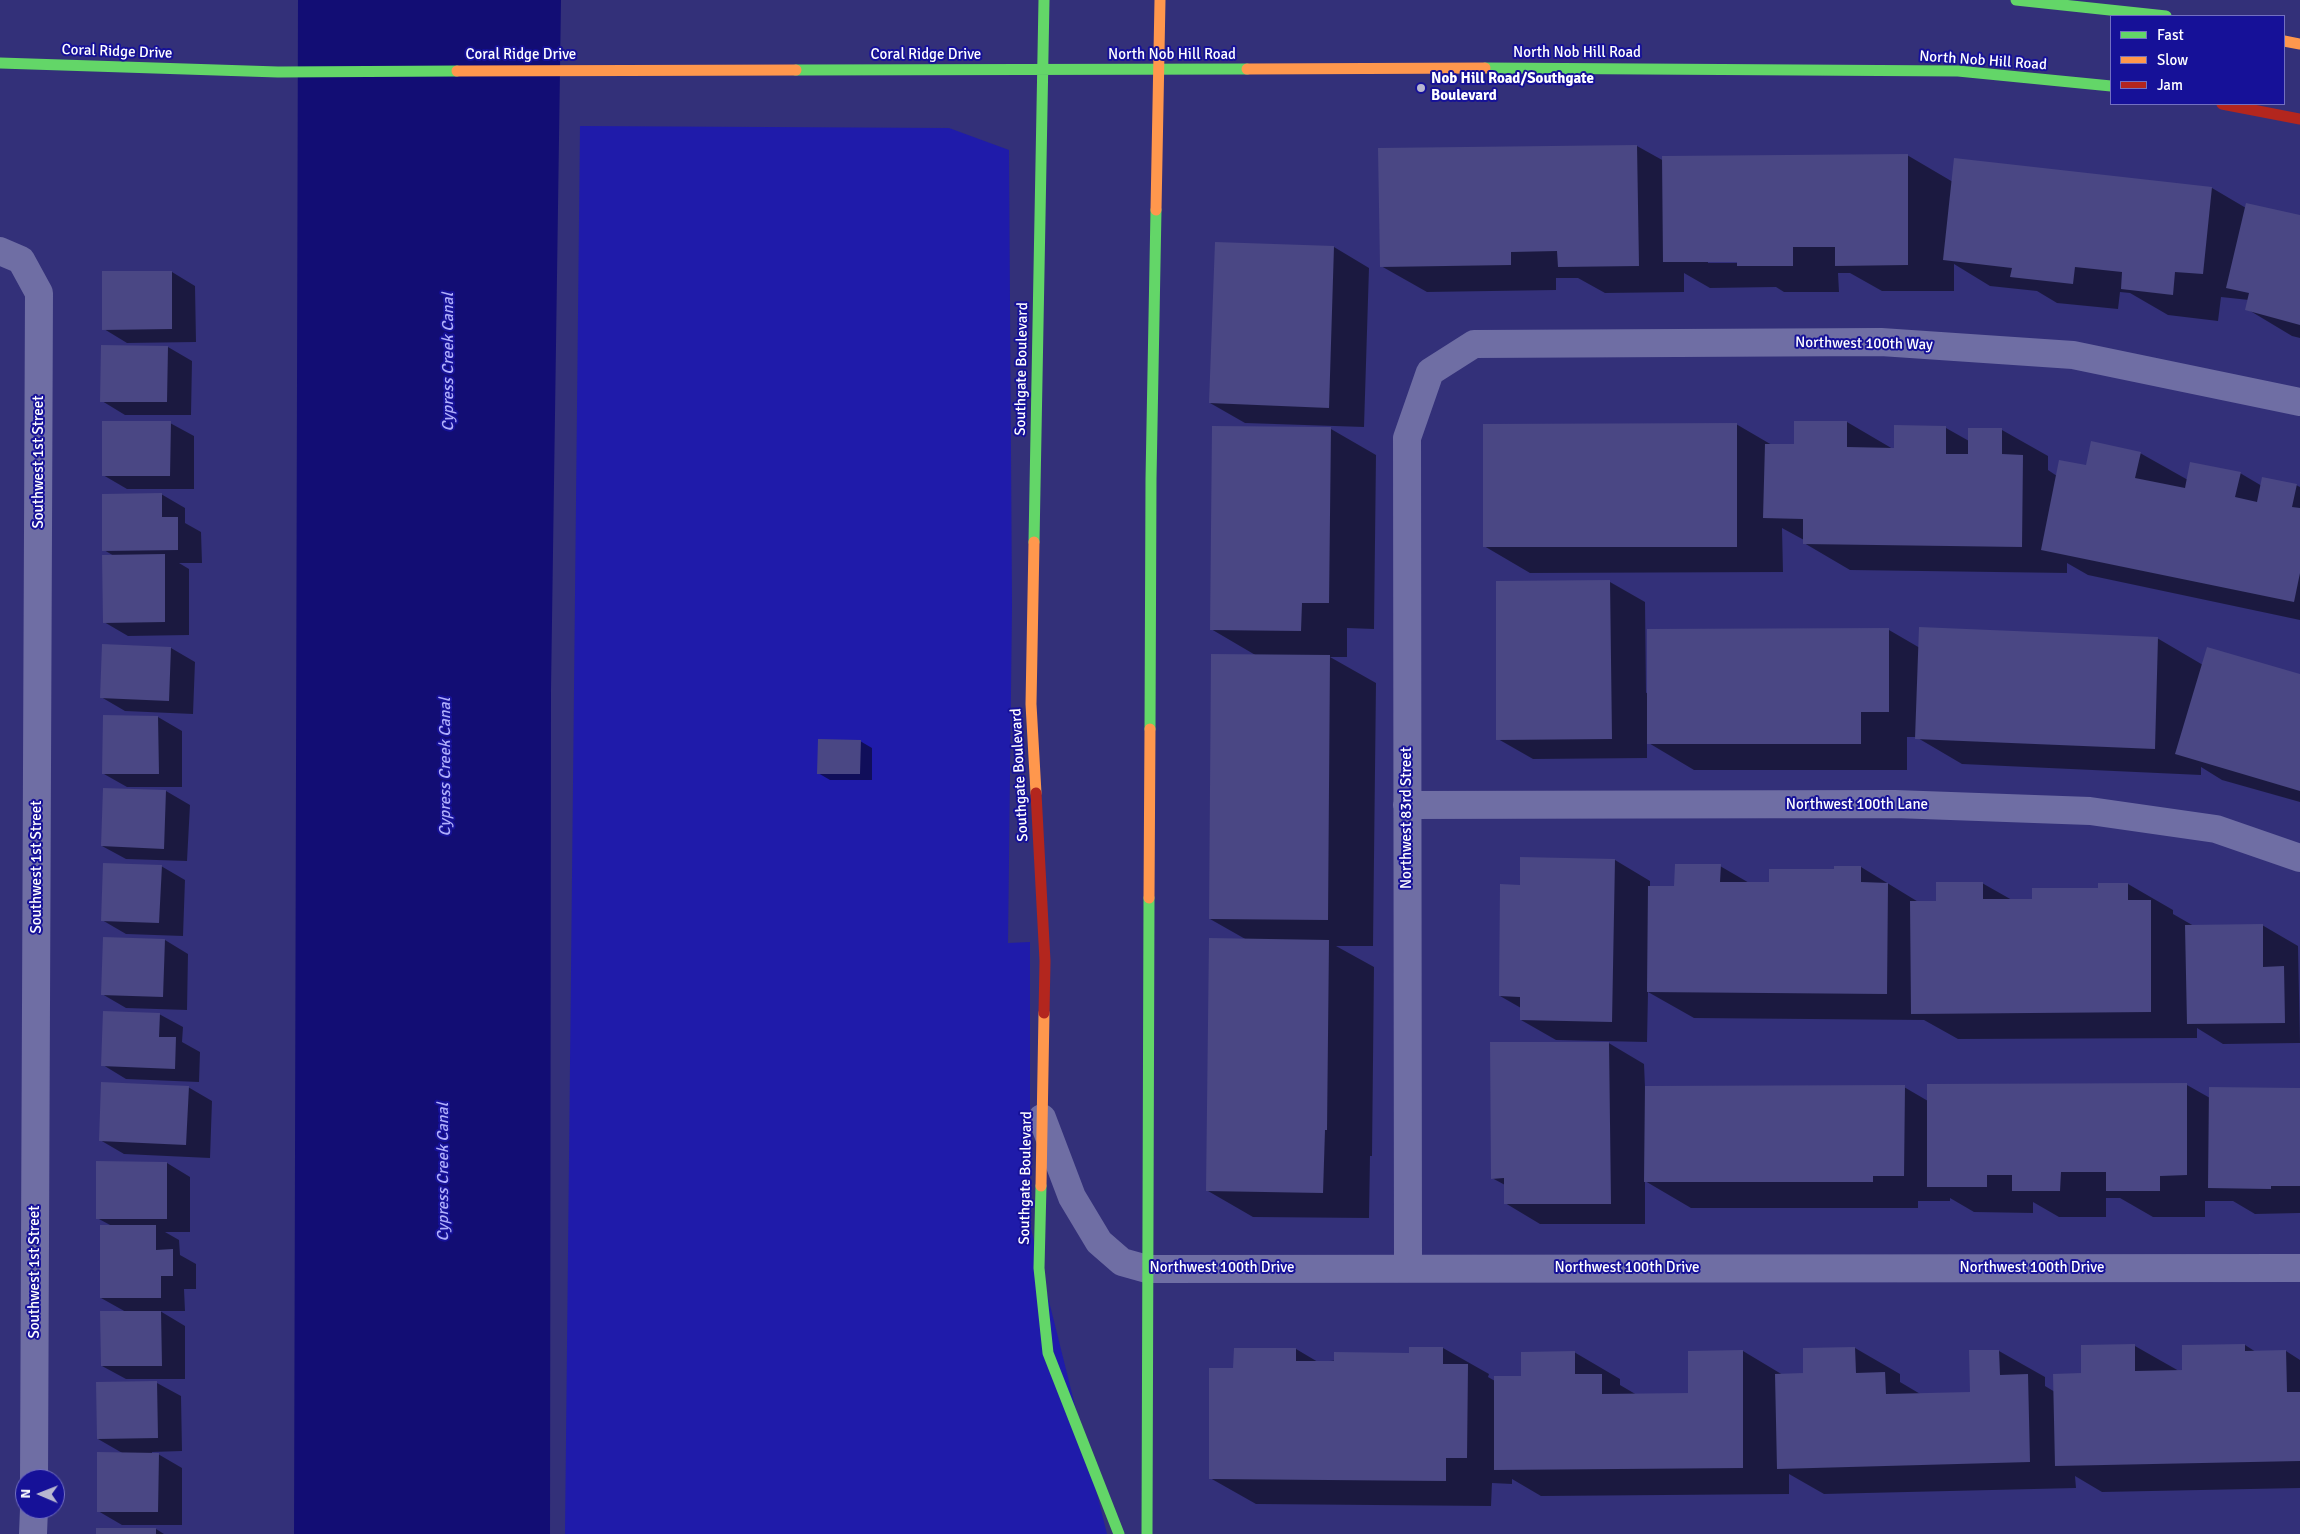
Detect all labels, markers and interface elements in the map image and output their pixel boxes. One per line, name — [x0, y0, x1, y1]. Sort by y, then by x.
legend — [2110, 15, 2285, 105]
text: Fast — [2157, 26, 2184, 44]
street label: Coral Ridge Drive — [61, 41, 173, 63]
street label: North Nob Hill Road — [1513, 44, 1641, 62]
street label: Coral Ridge Drive — [466, 46, 576, 64]
street label: Coral Ridge Drive — [871, 46, 981, 64]
street label: North Nob Hill Road — [1108, 46, 1236, 64]
street label: North Nob Hill Road — [1919, 48, 2047, 74]
text: Slow — [2157, 51, 2188, 69]
place label: Nob Hill Road/Southgate Boulevard — [1431, 70, 1594, 105]
text: Jam — [2157, 76, 2183, 94]
marker: Nob Hill Road/Southgate Boulevard — [1415, 82, 1427, 94]
water label: Cypress Creek Canal — [439, 293, 459, 431]
street label: Southgate Boulevard — [1012, 302, 1032, 436]
street label: Northwest 100th Way — [1795, 334, 1933, 354]
street label: Southwest 1st Street — [30, 395, 48, 529]
water label: Cypress Creek Canal — [436, 698, 456, 836]
street label: Southgate Boulevard — [1008, 708, 1032, 842]
street label: Northwest 83rd Street — [1398, 747, 1416, 889]
street label: Northwest 100th Lane — [1786, 796, 1928, 814]
street label: Southwest 1st Street — [28, 800, 46, 934]
water label: Cypress Creek Canal — [434, 1103, 454, 1241]
street label: Southgate Boulevard — [1016, 1111, 1036, 1245]
street label: Southwest 1st Street — [26, 1205, 44, 1339]
street label: Northwest 100th Drive — [1150, 1259, 1294, 1277]
street label: Northwest 100th Drive — [1555, 1259, 1699, 1277]
street label: Northwest 100th Drive — [1960, 1259, 2104, 1277]
north arrow — [15, 1469, 65, 1519]
text: N — [17, 1489, 34, 1499]

